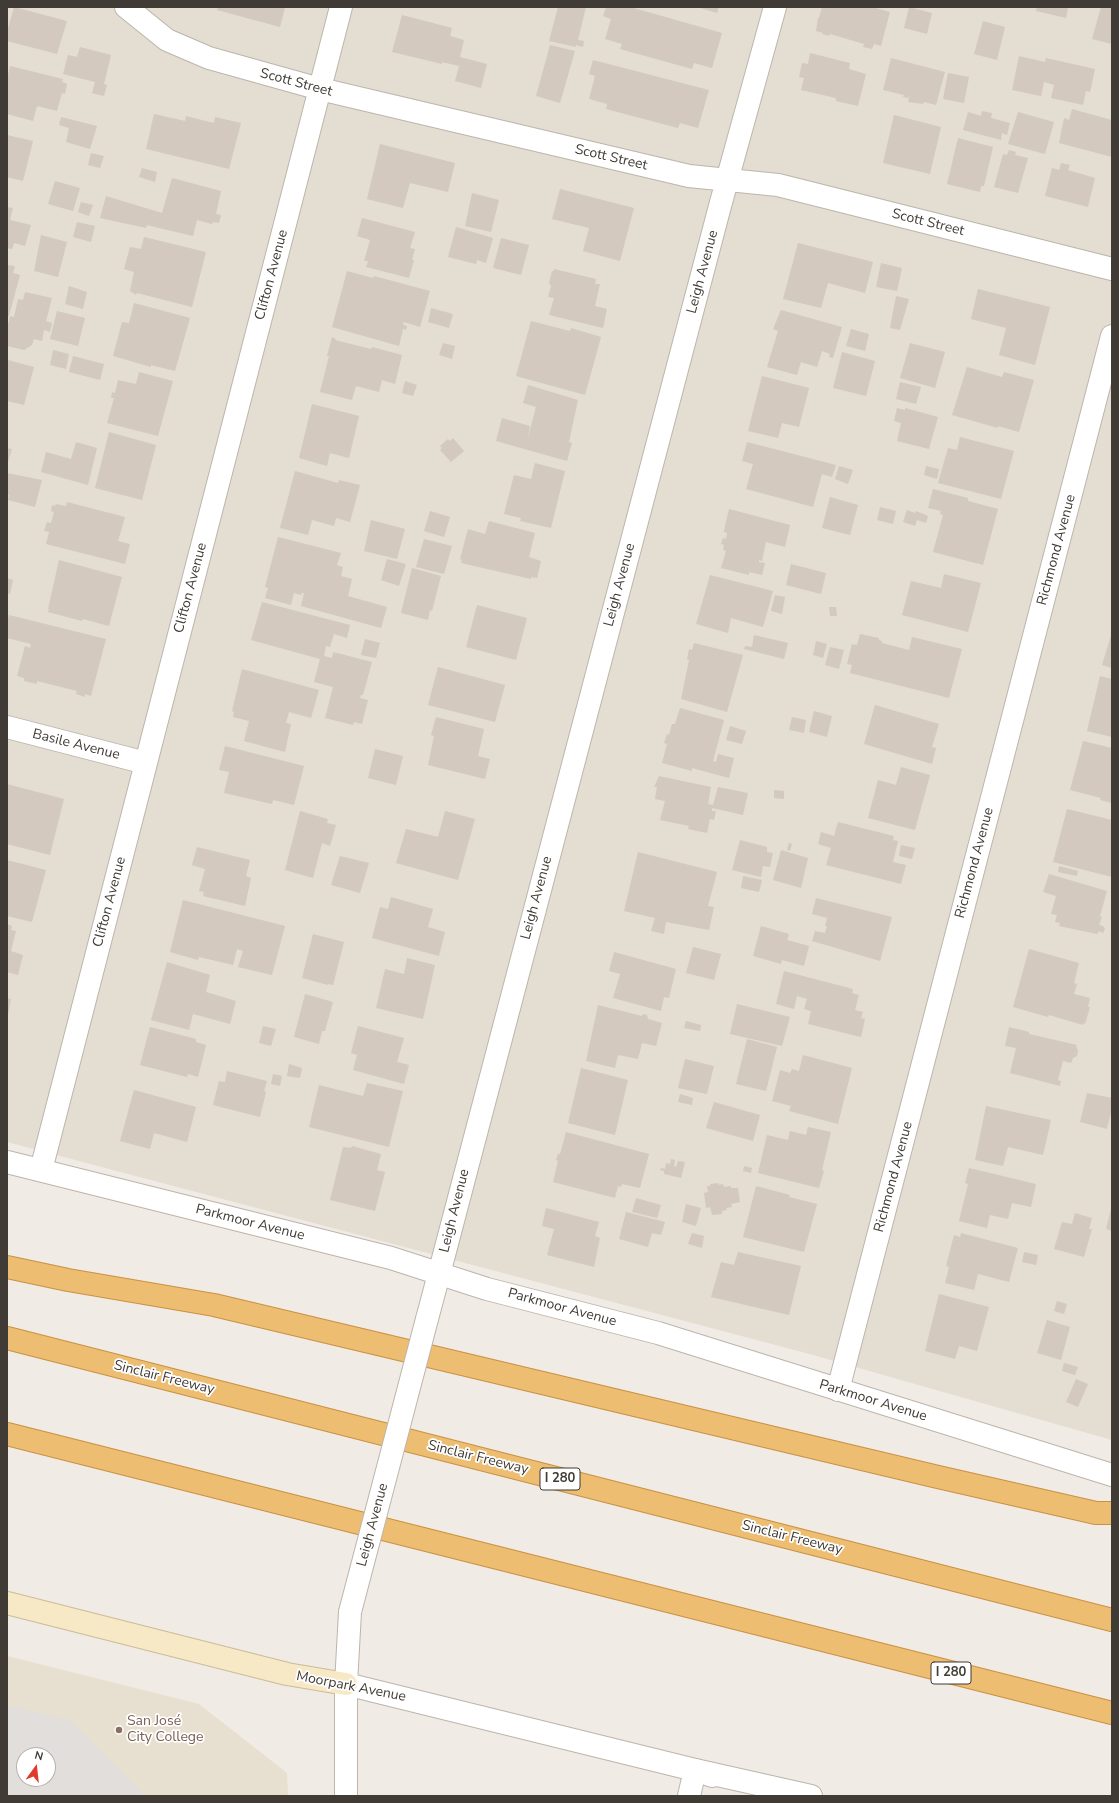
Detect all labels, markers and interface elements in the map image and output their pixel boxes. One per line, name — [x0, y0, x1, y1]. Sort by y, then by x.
street label: Scott Street — [258, 65, 334, 101]
street label: Scott Street — [573, 141, 649, 175]
street label: Scott Street — [890, 206, 966, 240]
street label: Clifton Avenue — [252, 228, 292, 322]
street label: Leigh Avenue — [684, 228, 722, 316]
street label: Richmond Avenue — [1034, 493, 1080, 607]
street label: Clifton Avenue — [171, 541, 211, 635]
street label: Leigh Avenue — [601, 541, 639, 629]
street label: Basile Avenue — [30, 726, 122, 764]
street label: Richmond Avenue — [952, 806, 998, 920]
street label: Leigh Avenue — [518, 854, 556, 942]
street label: Clifton Avenue — [90, 855, 130, 949]
street label: Richmond Avenue — [871, 1120, 917, 1234]
street label: Leigh Avenue — [436, 1167, 474, 1255]
street label: Parkmoor Avenue — [194, 1201, 306, 1245]
street label: Parkmoor Avenue — [506, 1285, 618, 1331]
street label: Sinclair Freeway — [112, 1357, 216, 1399]
street label: Parkmoor Avenue — [817, 1377, 929, 1425]
street label: Sinclair Freeway — [426, 1437, 530, 1479]
road number: I 280 — [540, 1468, 580, 1490]
street label: Leigh Avenue — [354, 1481, 392, 1569]
street label: Sinclair Freeway — [740, 1517, 844, 1559]
road number: I 280 — [931, 1662, 971, 1684]
street label: Moorpark Avenue — [295, 1668, 407, 1706]
place label: San José City College — [127, 1714, 203, 1746]
marker: San José City College — [114, 1725, 124, 1735]
north arrow — [16, 1747, 56, 1787]
text: N — [33, 1748, 45, 1764]

